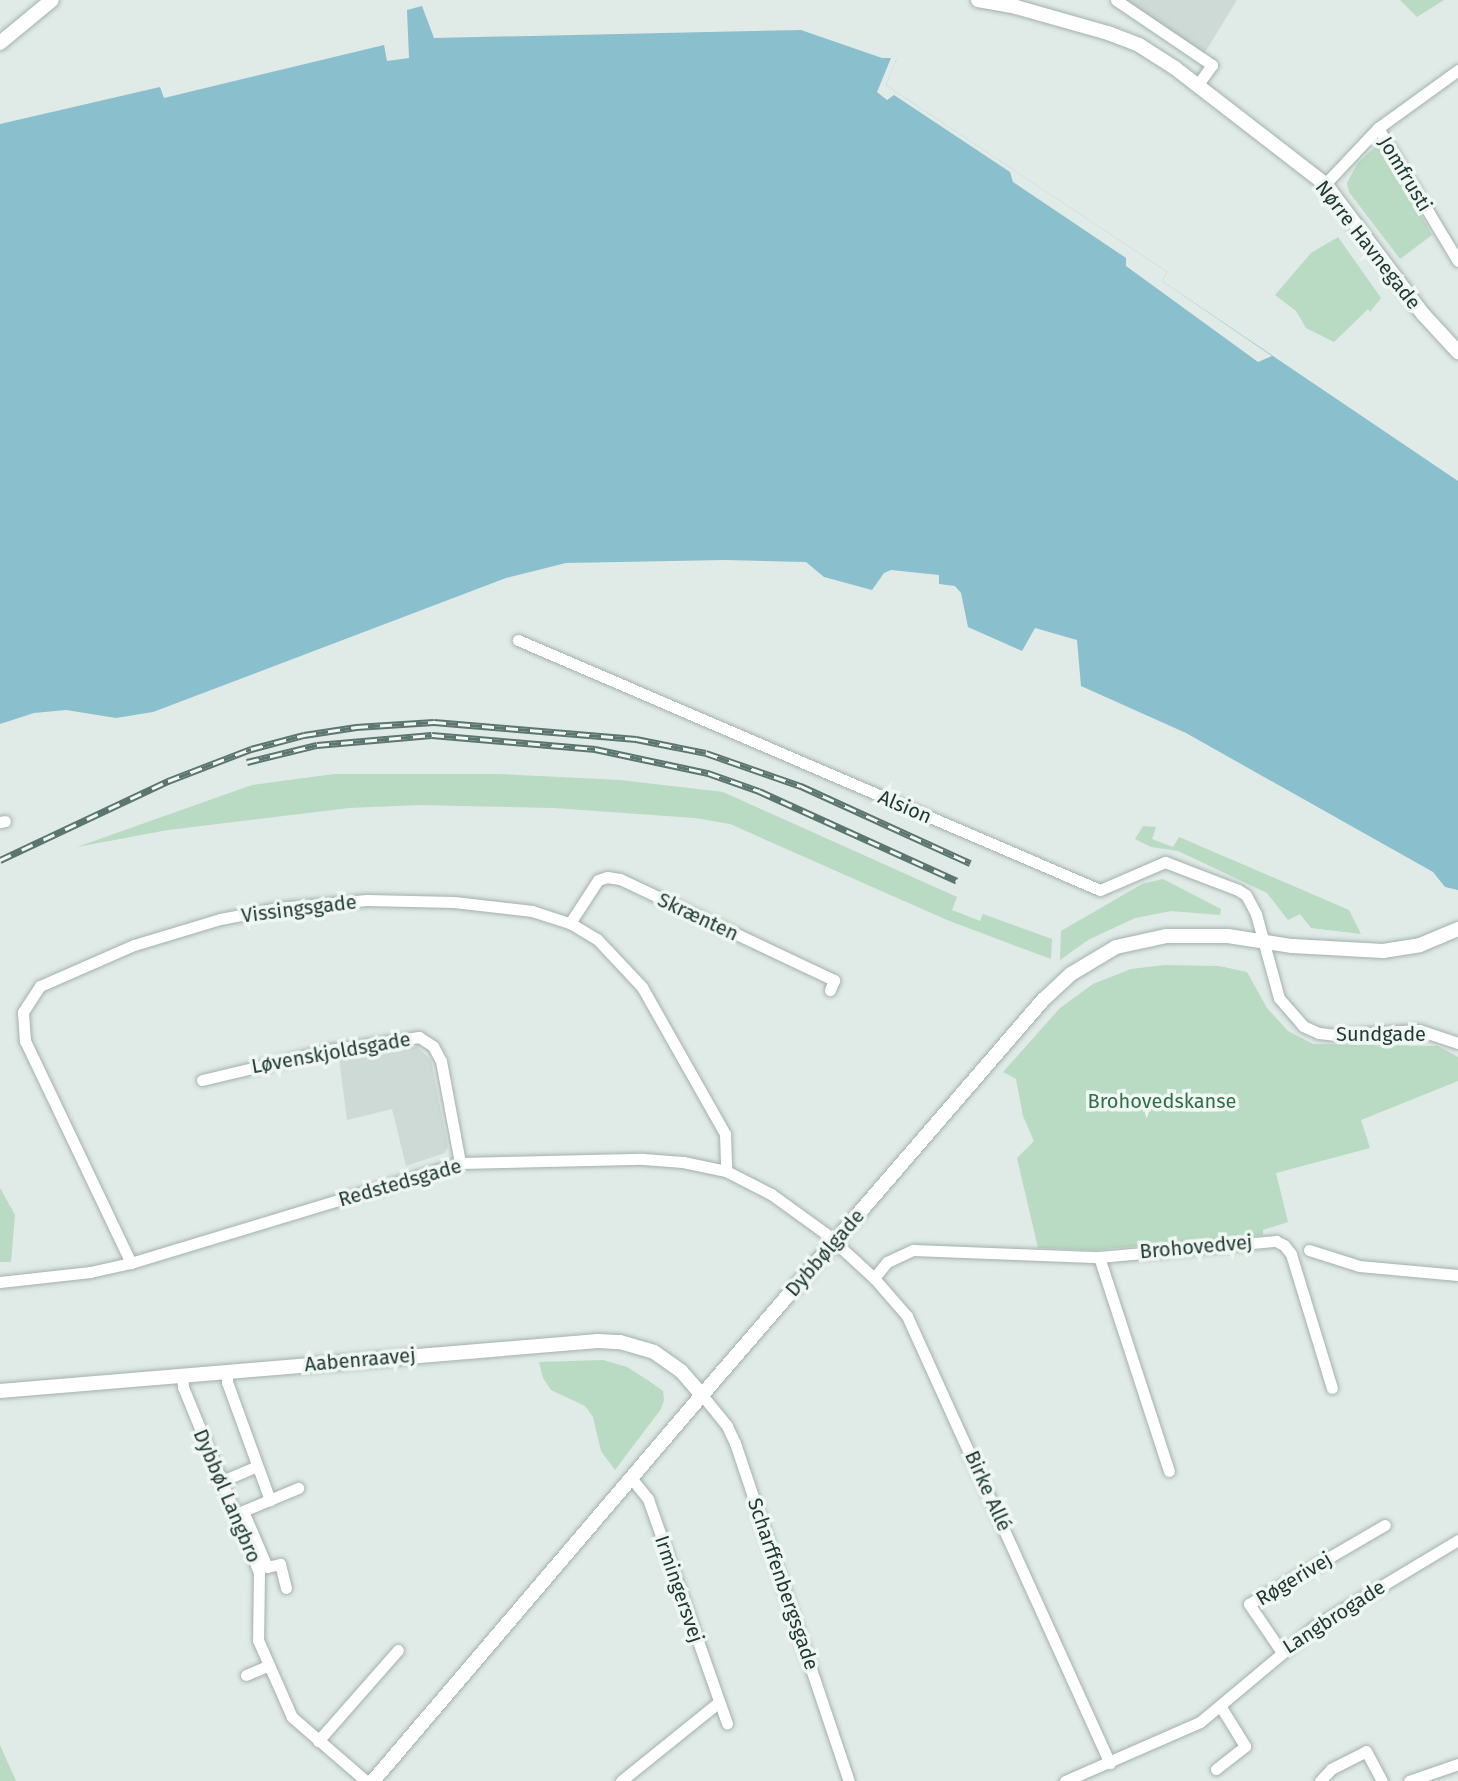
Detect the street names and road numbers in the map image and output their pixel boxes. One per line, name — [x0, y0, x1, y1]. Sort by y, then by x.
street label: Jomfrusti — [1373, 132, 1437, 216]
street label: Nørre Havnegade — [1310, 176, 1426, 314]
street label: Alsion — [875, 785, 935, 829]
street label: Skrænten — [654, 888, 742, 946]
street label: Vissingsgade — [240, 890, 358, 928]
street label: Sundgade — [1336, 1022, 1426, 1046]
street label: Løvenskjoldsgade — [250, 1027, 412, 1079]
street label: Redstedsgade — [336, 1154, 464, 1212]
street label: Dybbølgade — [781, 1204, 869, 1302]
street label: Brohovedvej — [1139, 1230, 1253, 1264]
street label: Aabenraavej — [303, 1343, 417, 1377]
street label: Dybbøl Langbro — [188, 1426, 266, 1566]
street label: Birke Allé — [960, 1447, 1016, 1535]
street label: Scharffenbergsgade — [742, 1495, 824, 1673]
street label: Irmingersvej — [649, 1532, 709, 1646]
street label: Røgerivej — [1252, 1547, 1336, 1611]
street label: Langbrogade — [1278, 1575, 1390, 1659]

